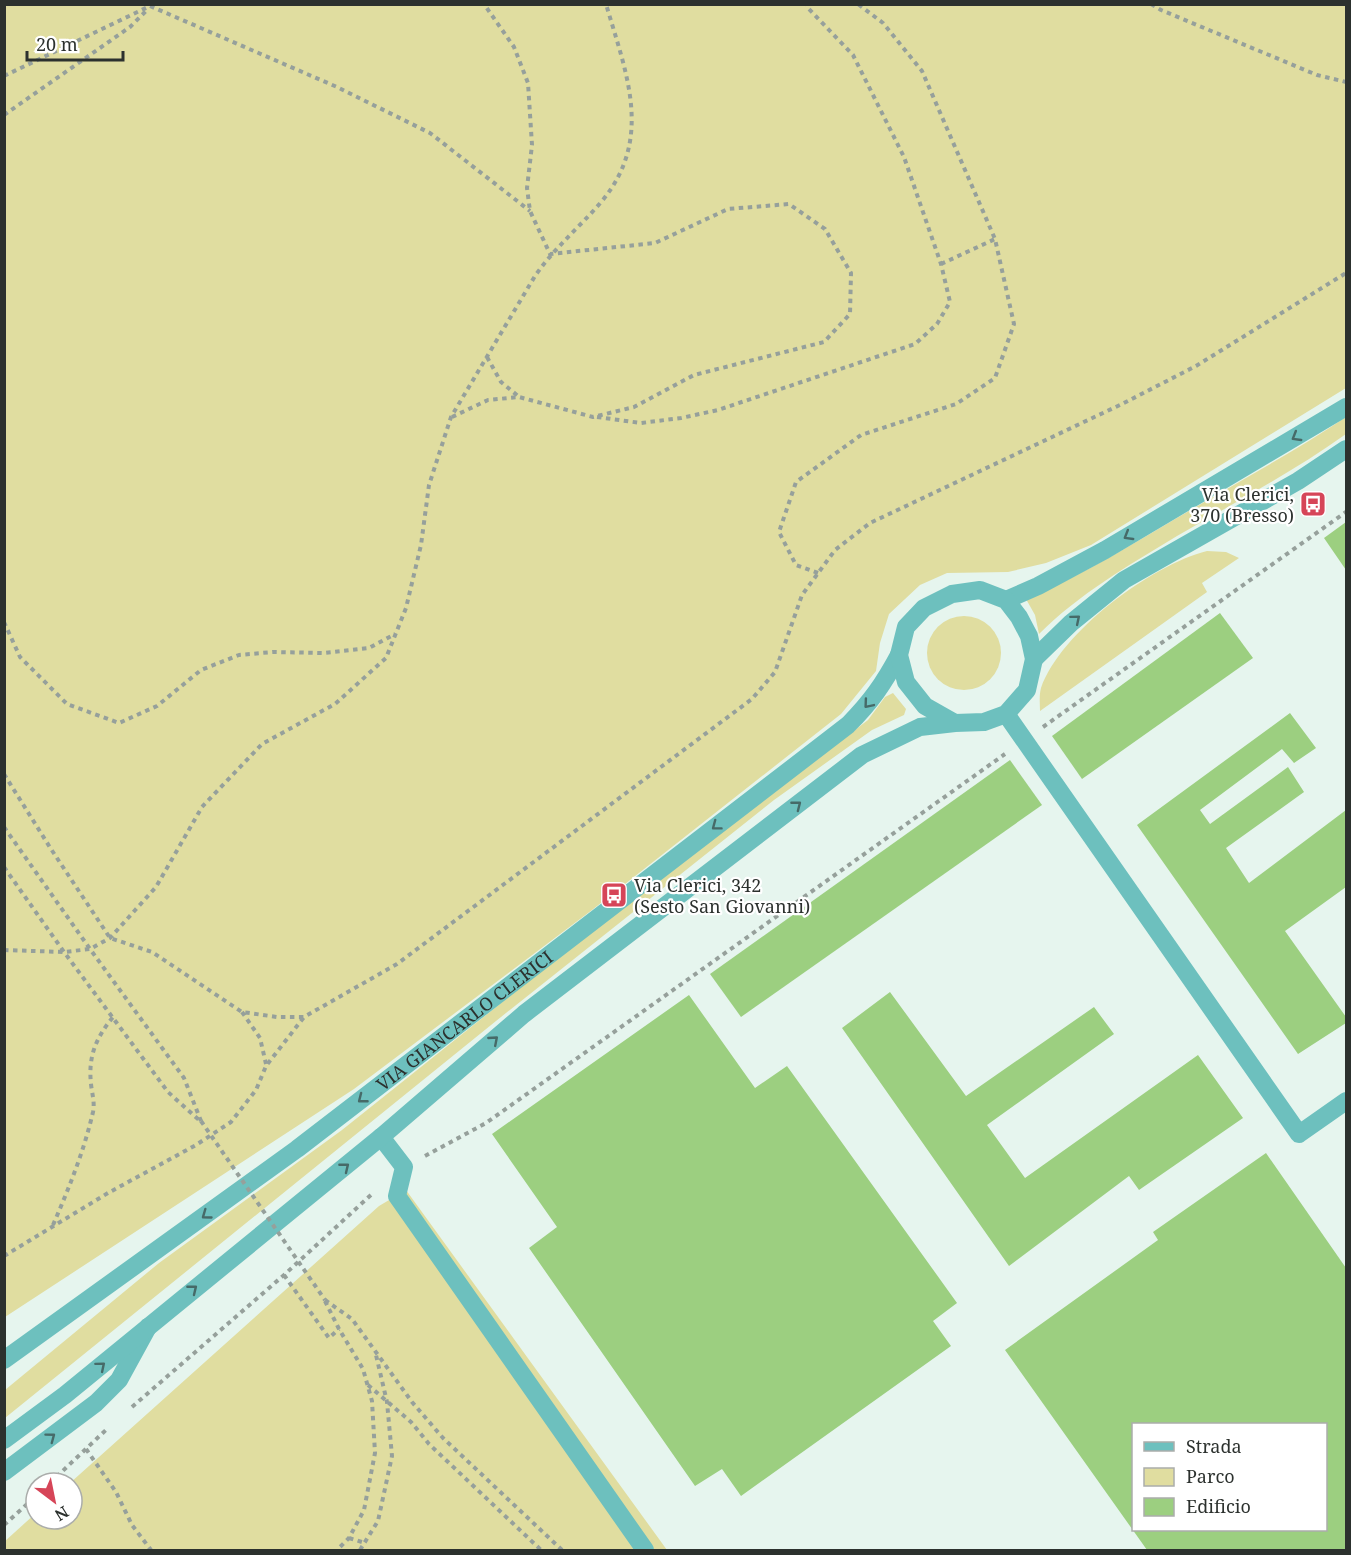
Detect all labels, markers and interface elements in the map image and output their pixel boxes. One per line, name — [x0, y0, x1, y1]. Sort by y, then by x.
scale bar — [27, 24, 123, 62]
text: 20 m — [36, 32, 78, 56]
one-way arrow — [1292, 429, 1302, 441]
place label: Via Clerici, 370 (Bresso) — [1190, 482, 1294, 527]
bus stop icon: Via Clerici, 370 (Bresso) — [1298, 489, 1328, 519]
one-way arrow — [1124, 529, 1134, 540]
one-way arrow — [1069, 615, 1080, 626]
one-way arrow — [864, 697, 875, 708]
one-way arrow — [790, 801, 801, 812]
one-way arrow — [712, 818, 723, 829]
place label: Via Clerici, 342 (Sesto San Giovanni) — [634, 873, 810, 918]
bus stop icon: Via Clerici, 342 (Sesto San Giovanni) — [599, 880, 629, 910]
street label: VIA GIANCARLO CLERICI — [371, 945, 557, 1096]
one-way arrow — [487, 1037, 498, 1048]
one-way arrow — [358, 1091, 369, 1102]
one-way arrow — [338, 1163, 349, 1174]
one-way arrow — [201, 1208, 212, 1219]
one-way arrow — [186, 1286, 197, 1297]
one-way arrow — [94, 1362, 105, 1373]
legend — [1132, 1423, 1327, 1531]
one-way arrow — [45, 1434, 56, 1445]
text: Strada — [1186, 1434, 1242, 1458]
text: Parco — [1186, 1464, 1235, 1488]
north arrow — [24, 1471, 84, 1531]
text: Edificio — [1186, 1494, 1251, 1518]
text: N — [50, 1501, 73, 1527]

